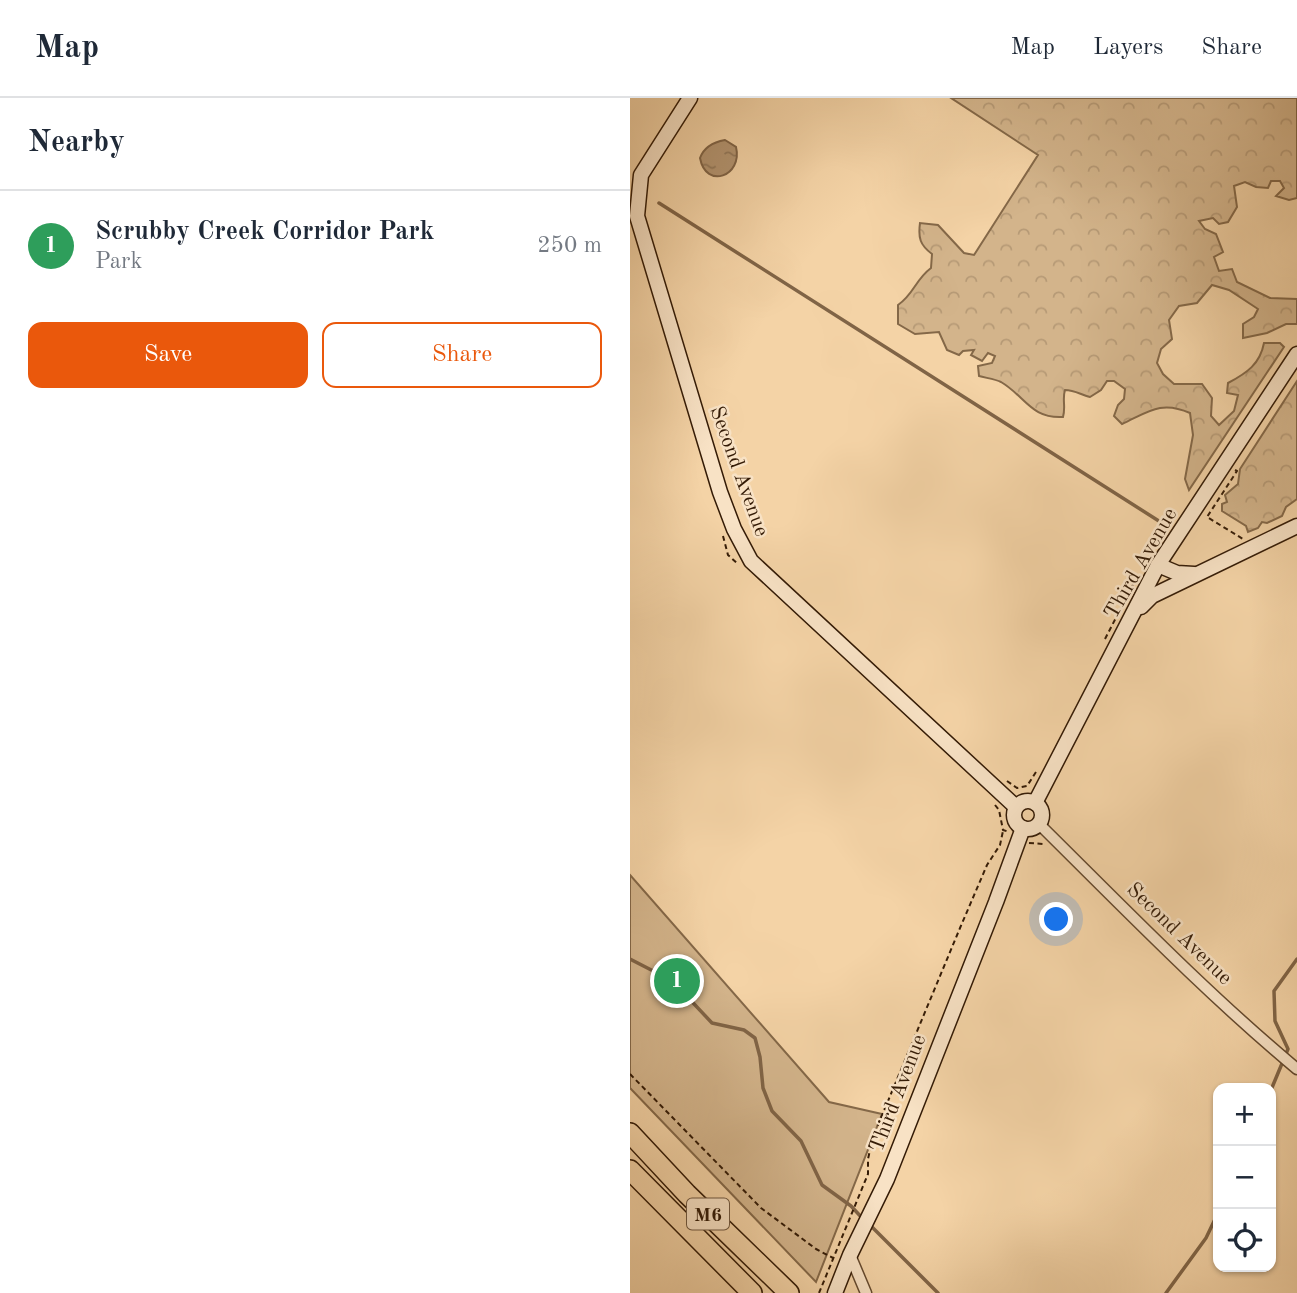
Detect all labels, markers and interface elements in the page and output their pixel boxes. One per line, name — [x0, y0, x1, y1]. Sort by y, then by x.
text: Map — [35, 32, 99, 65]
text: Map — [1011, 36, 1055, 60]
text: Layers — [1093, 36, 1163, 60]
text: Share — [1201, 36, 1262, 60]
text: Nearby — [28, 128, 125, 158]
text: Scrubby Creek Corridor Park — [95, 219, 434, 245]
text: 1 — [44, 234, 58, 257]
text: 250 m — [537, 234, 602, 257]
text: Park — [95, 250, 142, 273]
button: Save — [28, 322, 308, 388]
button: Share — [322, 322, 602, 388]
street label: Second Avenue — [705, 403, 772, 540]
street label: Third Avenue — [1101, 505, 1181, 623]
street label: Second Avenue — [1122, 879, 1236, 989]
your location — [1039, 902, 1073, 936]
pin: 1 — [654, 955, 700, 1007]
street label: Third Avenue — [866, 1032, 930, 1155]
map controls — [1213, 1083, 1276, 1272]
button: + — [1213, 1083, 1276, 1146]
button: − — [1213, 1146, 1276, 1209]
road number: M6 — [687, 1198, 729, 1230]
button: locate — [1213, 1209, 1276, 1272]

